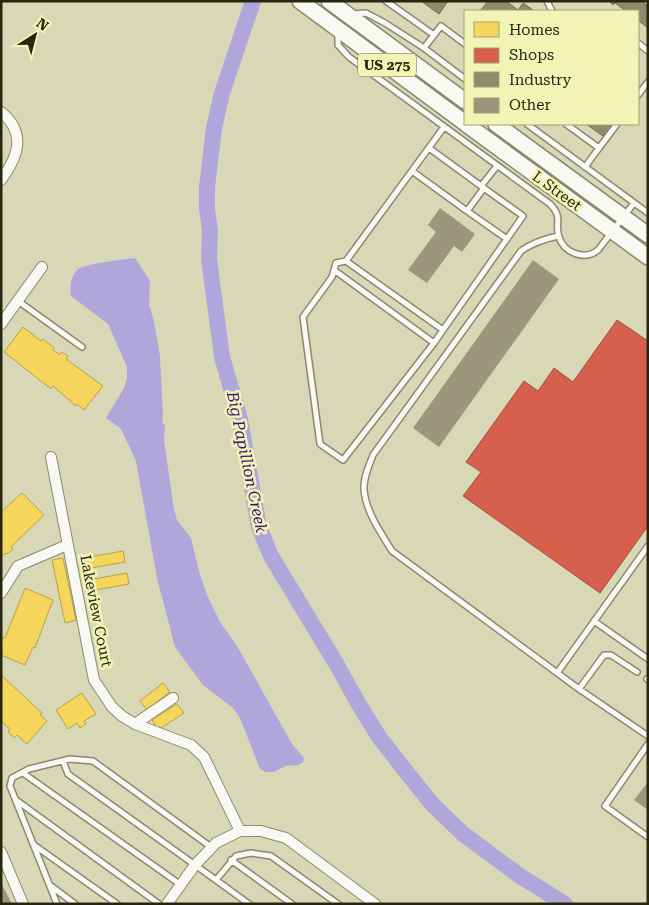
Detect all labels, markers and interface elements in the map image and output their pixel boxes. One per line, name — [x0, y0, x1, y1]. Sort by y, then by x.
north arrow — [10, 10, 60, 60]
legend — [464, 10, 639, 125]
text: N — [34, 15, 52, 34]
text: Homes — [509, 21, 560, 39]
text: Shops — [509, 46, 554, 64]
road number: US 275 — [358, 54, 416, 76]
text: Industry — [509, 71, 571, 89]
text: Other — [509, 96, 551, 114]
street label: L Street — [529, 167, 585, 215]
water label: Big Papillion Creek — [223, 389, 271, 535]
street label: Lakeview Court — [76, 553, 116, 669]

